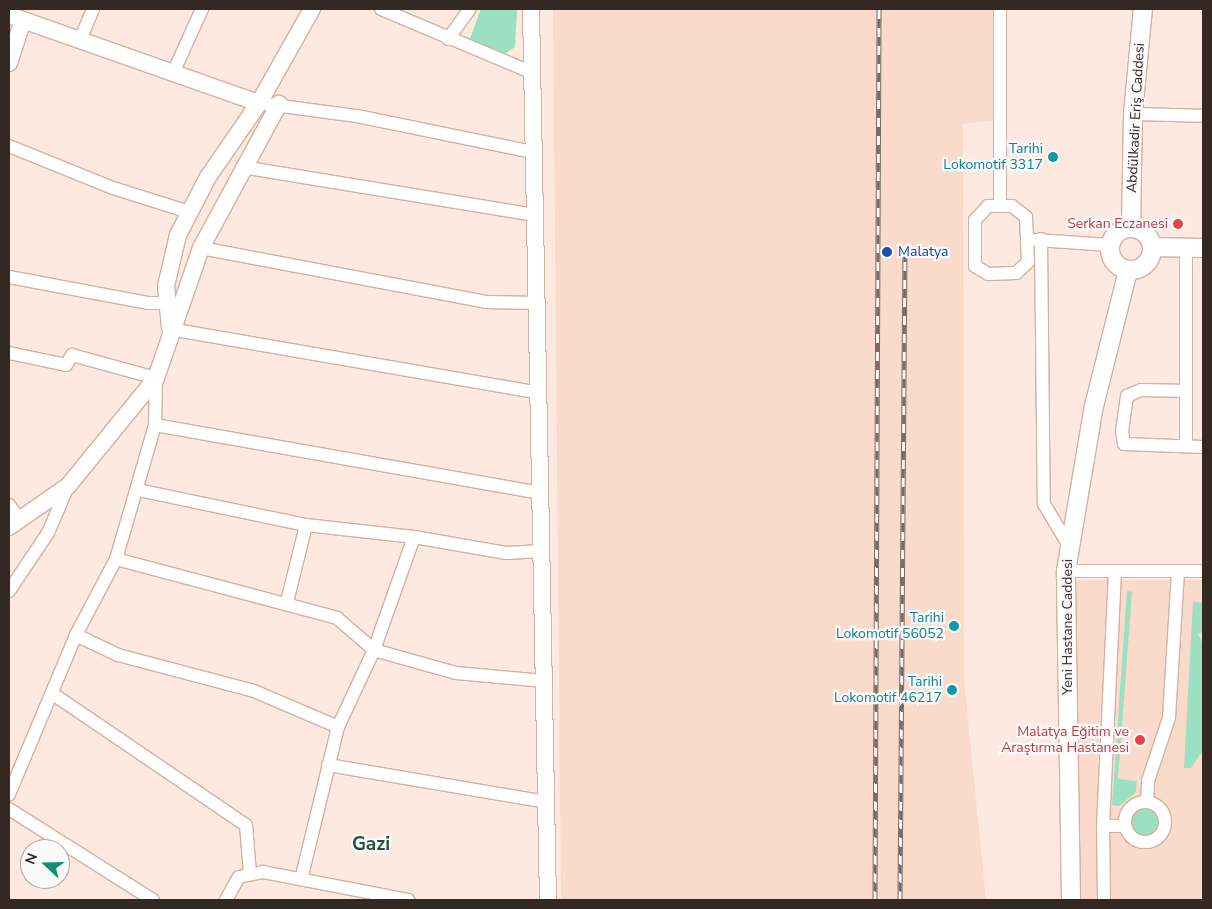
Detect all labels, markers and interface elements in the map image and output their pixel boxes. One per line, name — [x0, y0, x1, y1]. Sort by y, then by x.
street label: Abdülkadir Eriş Caddesi — [1124, 43, 1148, 193]
place label: Tarihi Lokomotif 3317 — [943, 141, 1043, 174]
marker: Tarihi Lokomotif 3317 — [1047, 151, 1059, 163]
place label: Serkan Eczanesi — [1067, 216, 1168, 232]
marker: Serkan Eczanesi — [1172, 218, 1184, 230]
place label: Malatya — [898, 244, 948, 260]
marker: Malatya — [880, 245, 894, 259]
street label: Yeni Hastane Caddesi — [1060, 559, 1076, 695]
place label: Tarihi Lokomotif 56052 — [836, 610, 944, 642]
marker: Tarihi Lokomotif 56052 — [948, 620, 960, 632]
place label: Tarihi Lokomotif 46217 — [834, 674, 942, 706]
marker: Tarihi Lokomotif 46217 — [946, 684, 958, 696]
place label: Malatya Eğitim ve Araştırma Hastanesi — [1001, 724, 1129, 756]
marker: Malatya Eğitim ve Araştırma Hastanesi — [1133, 733, 1147, 747]
district label: Gazi — [352, 834, 390, 856]
north arrow — [20, 839, 70, 889]
text: N — [21, 851, 42, 867]

